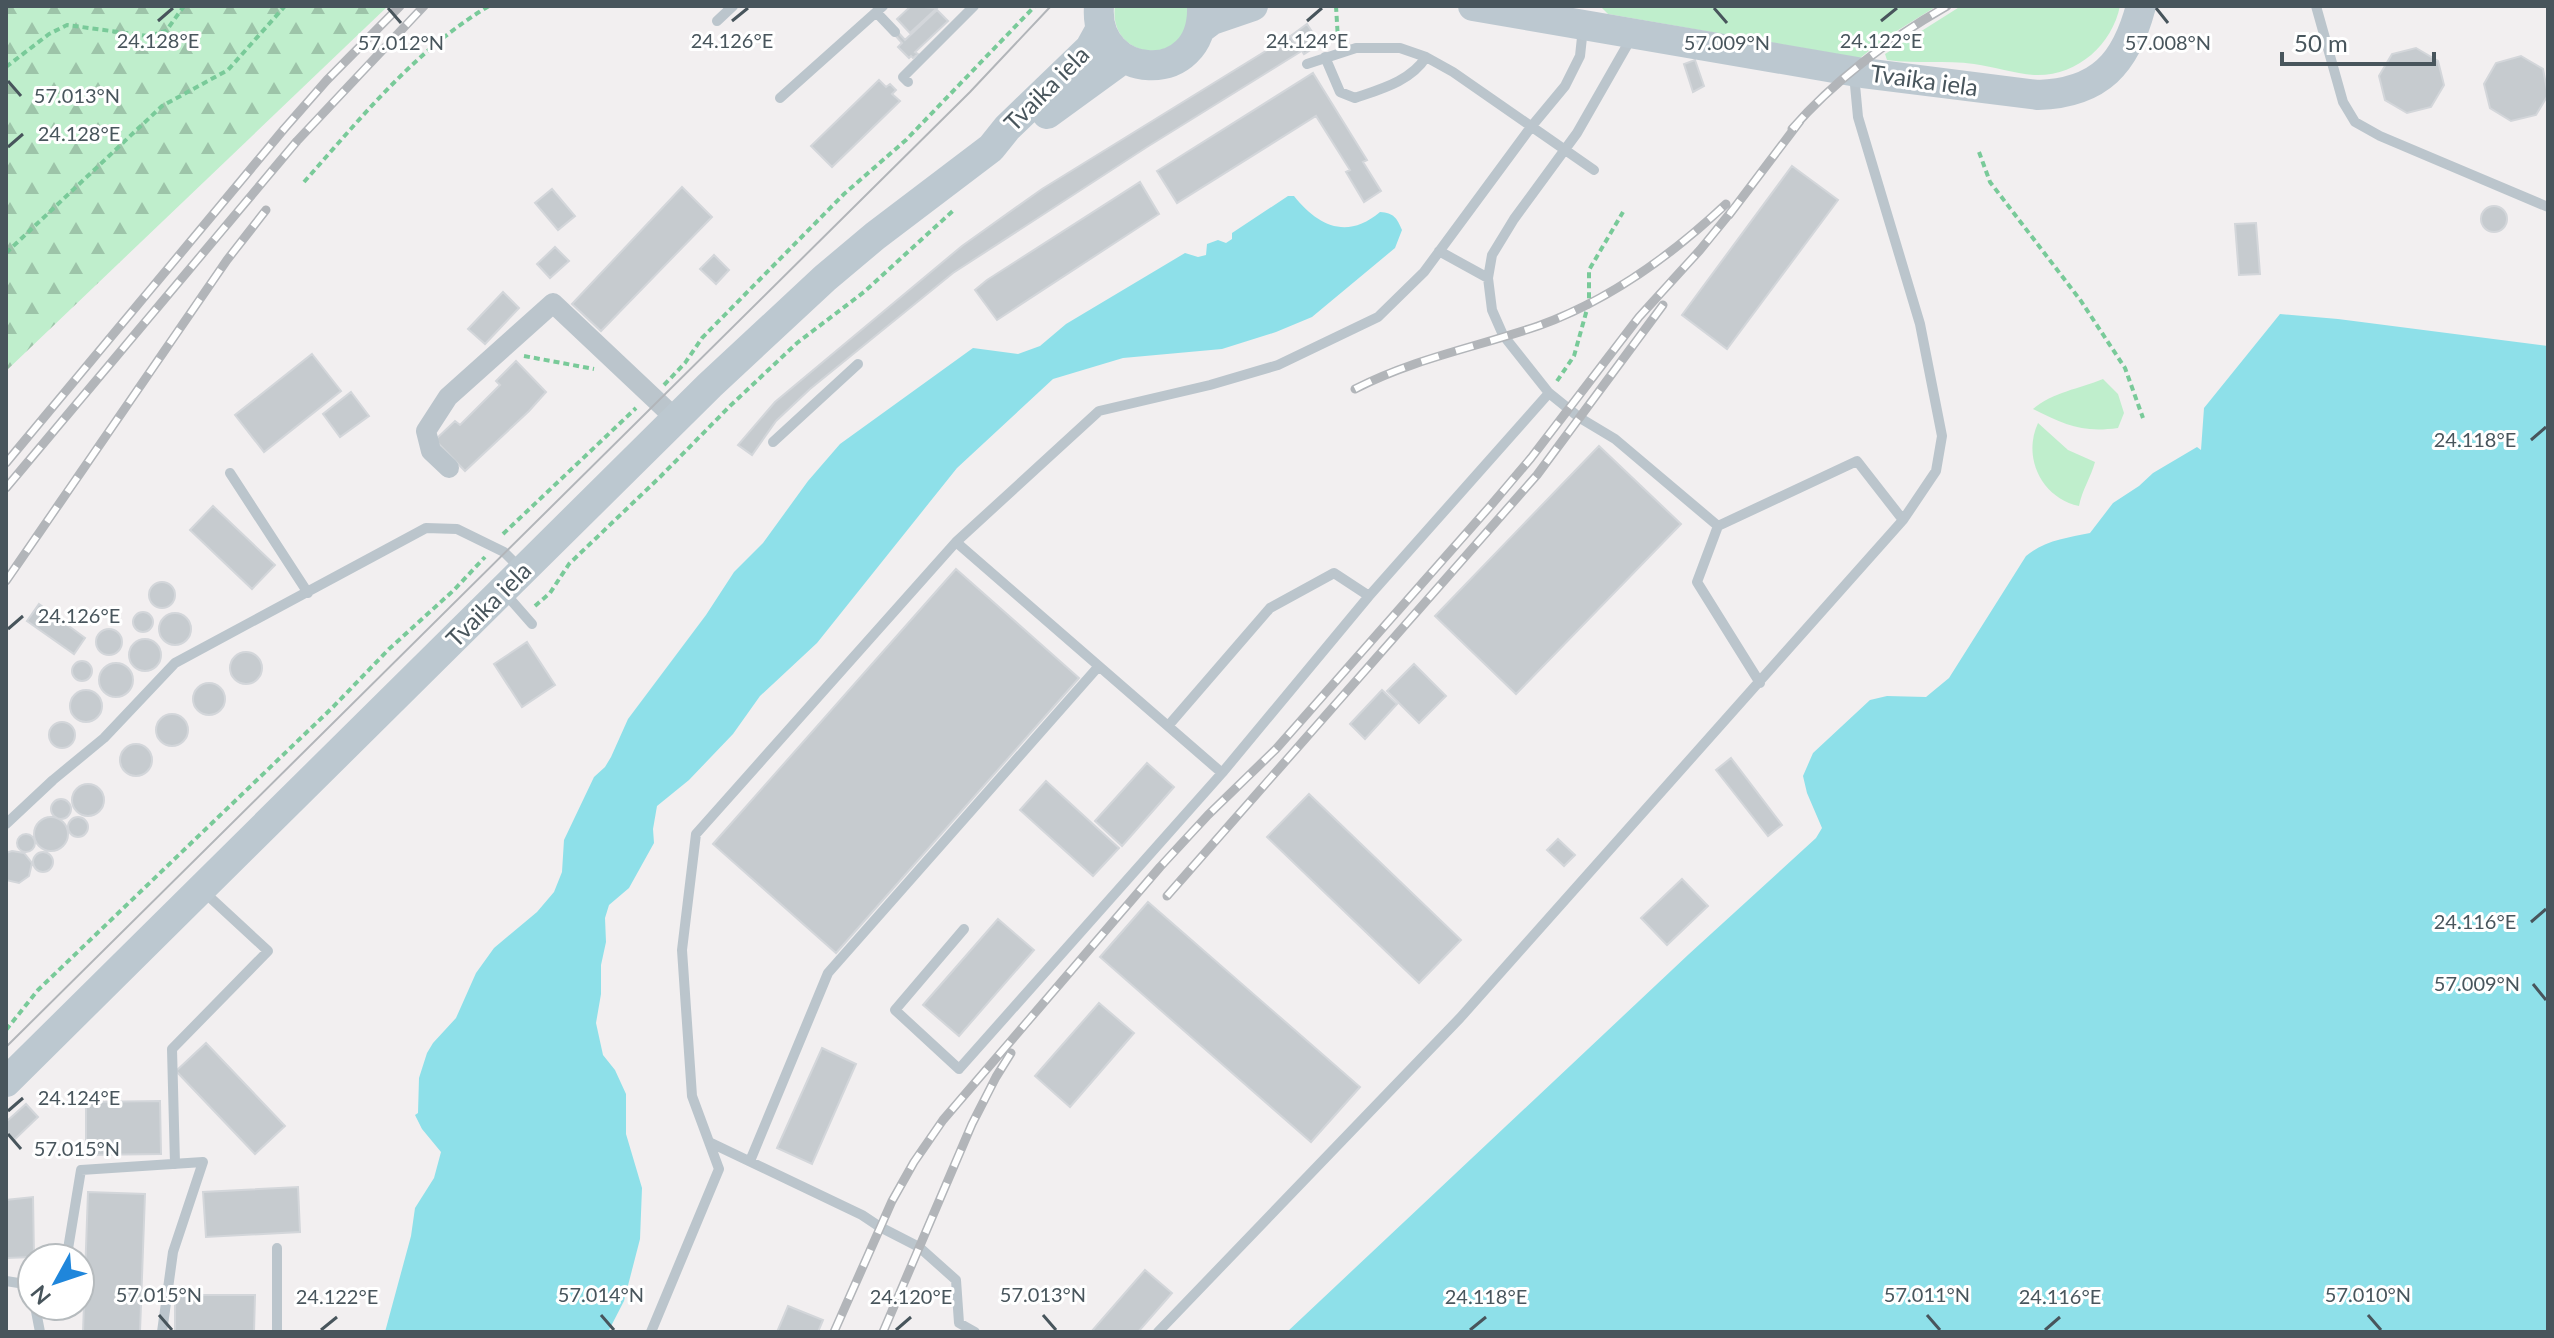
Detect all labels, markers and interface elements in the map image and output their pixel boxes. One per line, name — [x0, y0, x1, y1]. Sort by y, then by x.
scale bar — [2282, 16, 2434, 66]
text: 24.128°E — [117, 28, 199, 52]
text: 24.126°E — [691, 28, 773, 52]
text: 24.124°E — [1266, 28, 1348, 52]
text: 24.122°E — [1840, 28, 1922, 52]
text: 50 m — [2294, 28, 2348, 57]
text: 57.012°N — [358, 30, 444, 54]
text: 57.009°N — [1684, 30, 1770, 54]
text: 57.008°N — [2125, 30, 2211, 54]
street label: Tvaika iela — [997, 39, 1094, 136]
street label: Tvaika iela — [1869, 58, 1980, 101]
text: 57.013°N — [34, 83, 120, 107]
text: 24.128°E — [38, 121, 120, 145]
text: 24.118°E — [2434, 427, 2516, 451]
street label: Tvaika iela — [439, 555, 536, 652]
text: 24.126°E — [38, 603, 120, 627]
text: 24.116°E — [2434, 909, 2516, 933]
text: 57.009°N — [2434, 971, 2520, 995]
text: 24.124°E — [38, 1085, 120, 1109]
text: 57.015°N — [34, 1136, 120, 1160]
north arrow — [16, 1242, 96, 1322]
text: N — [25, 1280, 56, 1310]
text: 57.015°N — [116, 1282, 202, 1306]
text: 57.014°N — [558, 1282, 644, 1306]
text: 57.013°N — [1000, 1282, 1086, 1306]
text: 57.011°N — [1884, 1282, 1970, 1306]
text: 57.010°N — [2325, 1282, 2411, 1306]
text: 24.122°E — [296, 1284, 378, 1308]
text: 24.120°E — [870, 1284, 952, 1308]
text: 24.118°E — [1445, 1284, 1527, 1308]
text: 24.116°E — [2019, 1284, 2101, 1308]

